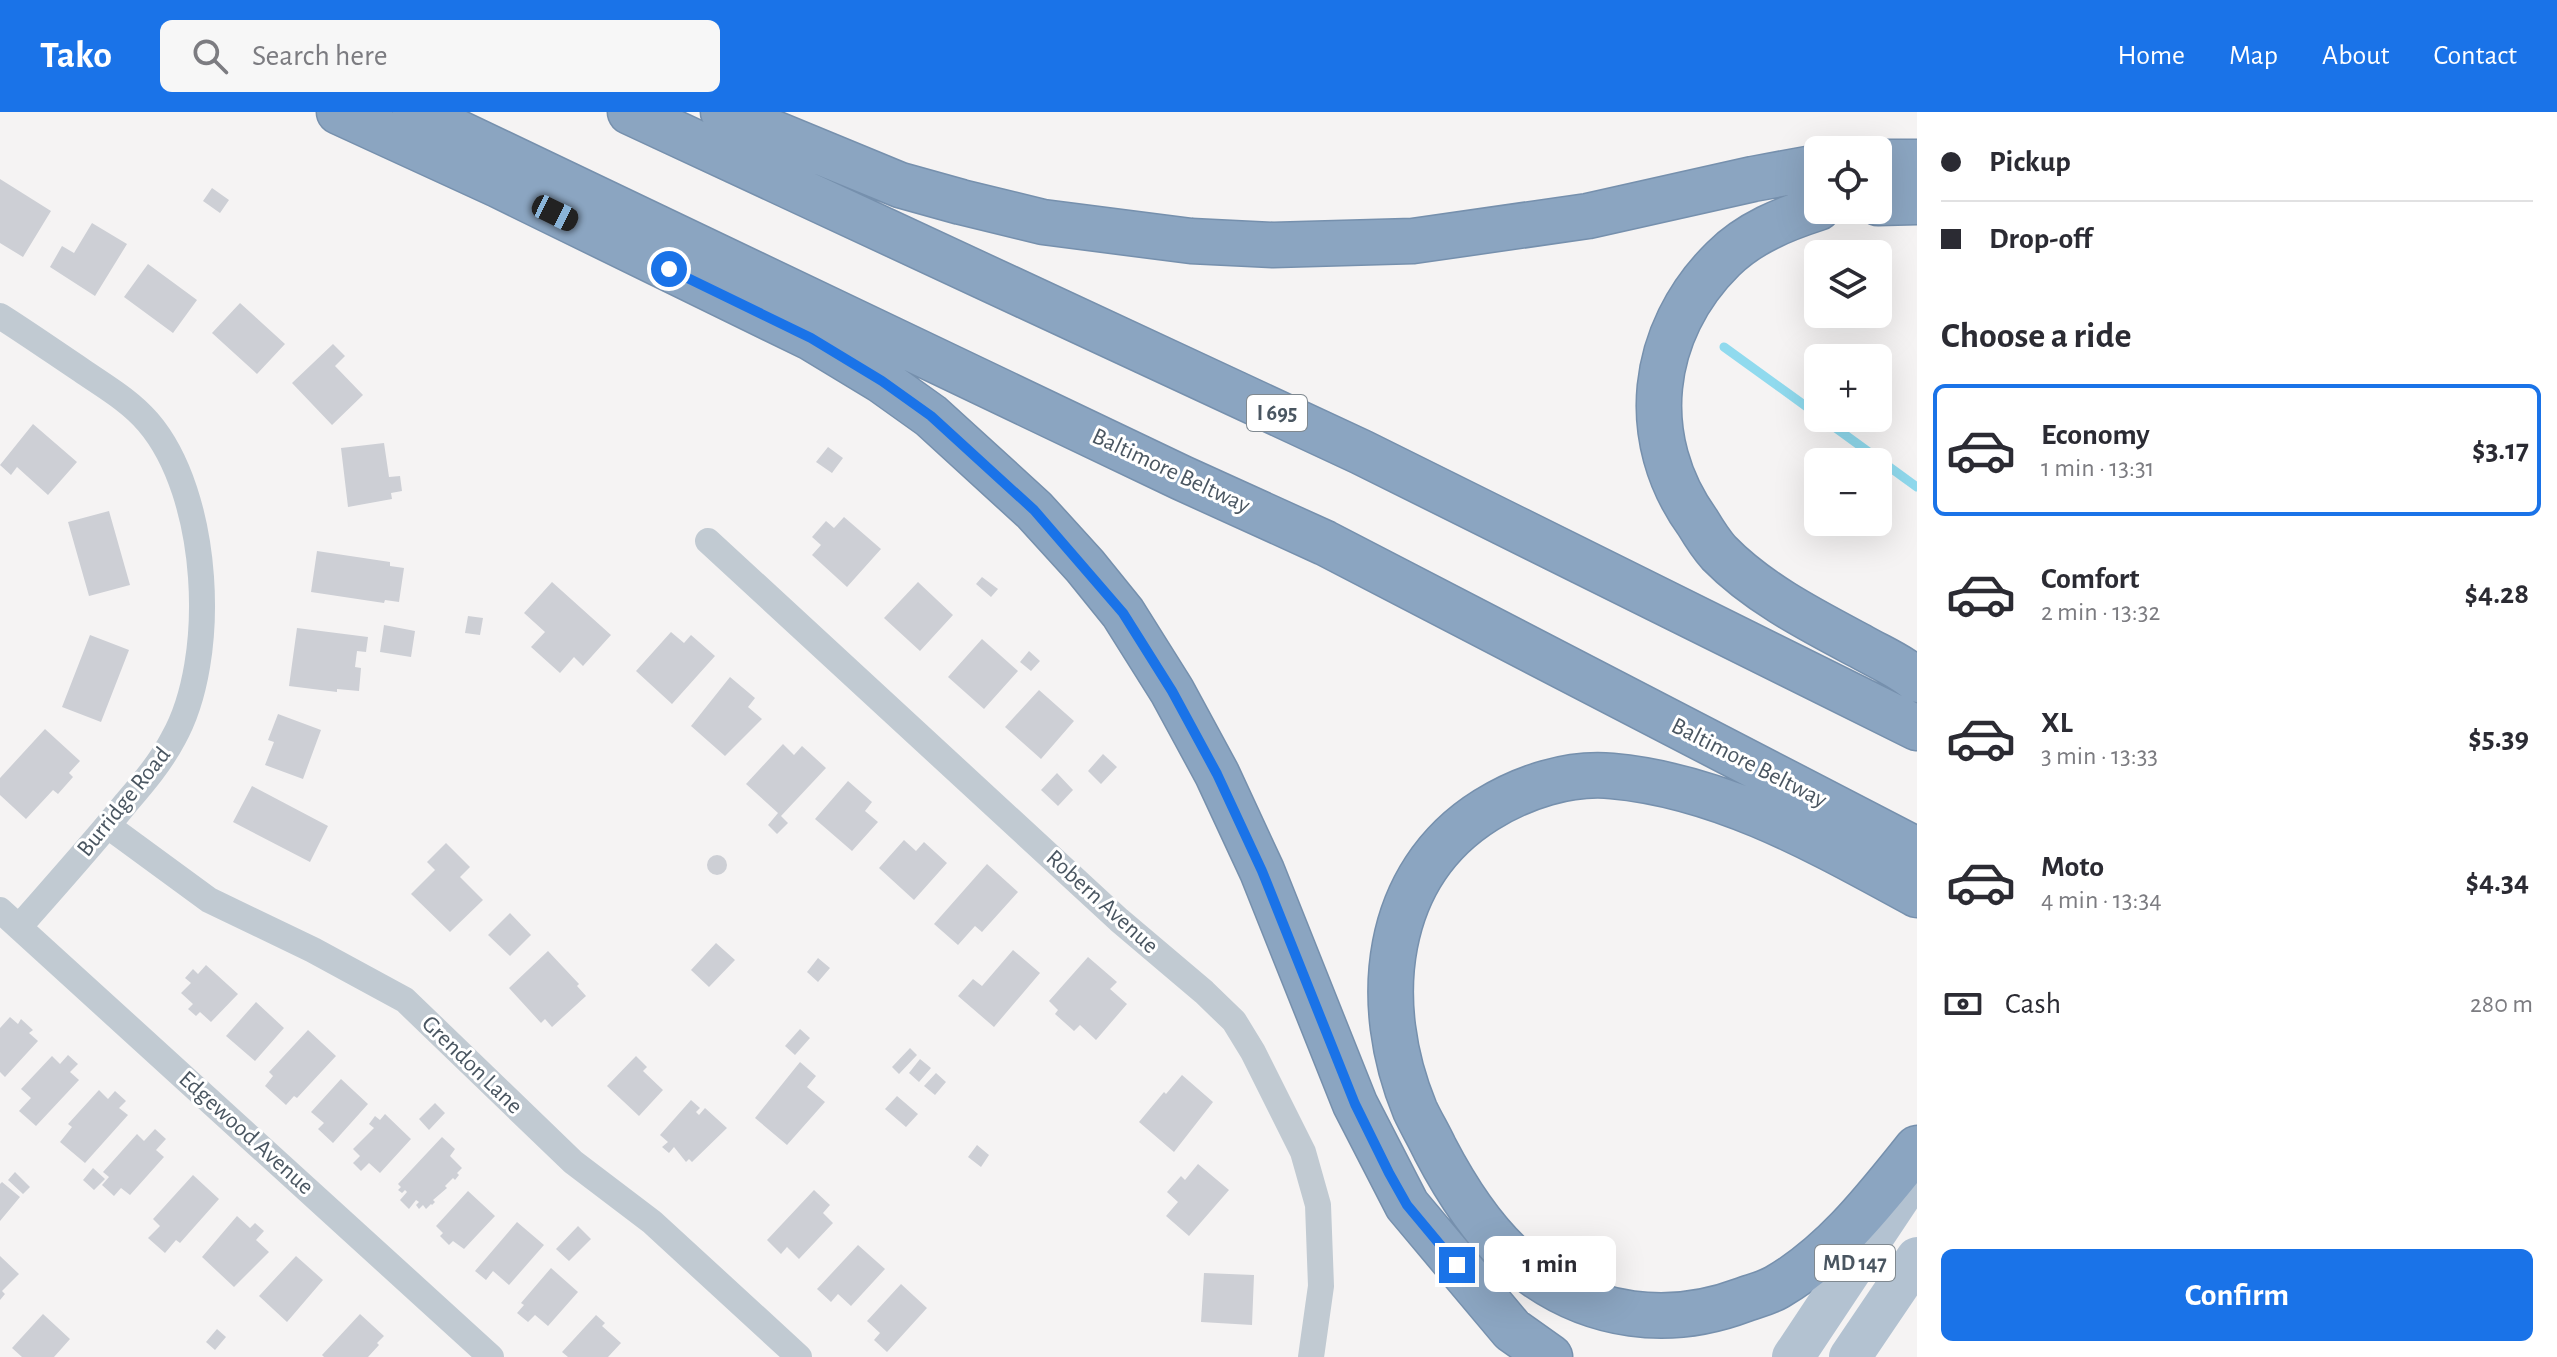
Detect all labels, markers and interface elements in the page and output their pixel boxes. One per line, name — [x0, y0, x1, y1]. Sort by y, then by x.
search box — [160, 20, 720, 92]
icon: search — [188, 34, 232, 78]
text: Tako — [40, 37, 112, 75]
text: Search here — [252, 41, 388, 71]
text: Home — [2118, 42, 2185, 70]
text: Map — [2229, 42, 2278, 70]
text: About — [2322, 42, 2390, 70]
text: Contact — [2434, 42, 2517, 70]
map controls — [1804, 136, 1892, 536]
button: locate — [1804, 136, 1892, 224]
text: Pickup — [1989, 147, 2071, 177]
car — [528, 192, 582, 234]
text: Drop-off — [1989, 224, 2092, 254]
button: layers — [1804, 240, 1892, 328]
route start — [651, 251, 687, 287]
text: Choose a ride — [1941, 318, 2131, 354]
button: + — [1804, 344, 1892, 432]
road number: I 695 — [1247, 395, 1307, 431]
icon: car — [1945, 414, 2017, 486]
text: Economy — [2041, 420, 2150, 450]
street label: Baltimore Beltway — [1088, 424, 1254, 518]
text: $3.17 — [2472, 435, 2529, 465]
button: − — [1804, 448, 1892, 536]
text: 1 min · 13:31 — [2041, 455, 2155, 481]
icon: car — [1945, 558, 2017, 630]
text: Comfort — [2041, 564, 2140, 594]
text: $4.28 — [2465, 579, 2529, 609]
text: 2 min · 13:32 — [2041, 599, 2160, 625]
icon: car — [1945, 702, 2017, 774]
text: XL — [2041, 708, 2073, 738]
street label: Baltimore Beltway — [1667, 713, 1831, 813]
text: $5.39 — [2468, 723, 2529, 753]
street label: Burridge Road — [73, 743, 175, 861]
text: 3 min · 13:33 — [2041, 743, 2158, 769]
street label: Robern Avenue — [1041, 846, 1163, 958]
icon: car — [1945, 846, 2017, 918]
text: Moto — [2041, 852, 2104, 882]
text: $4.34 — [2466, 867, 2529, 897]
text: 4 min · 13:34 — [2041, 887, 2162, 913]
icon: cash — [1941, 982, 1985, 1026]
text: Cash — [2005, 989, 2061, 1019]
text: 280 m — [2470, 991, 2533, 1017]
street label: Grendon Lane — [417, 1011, 527, 1119]
street label: Edgewood Avenue — [174, 1067, 318, 1199]
callout: 1 min — [1485, 1237, 1617, 1293]
road number: MD 147 — [1815, 1245, 1895, 1281]
route end — [1439, 1247, 1475, 1283]
button: Confirm — [1941, 1249, 2533, 1341]
text: 1 min — [1523, 1251, 1577, 1277]

